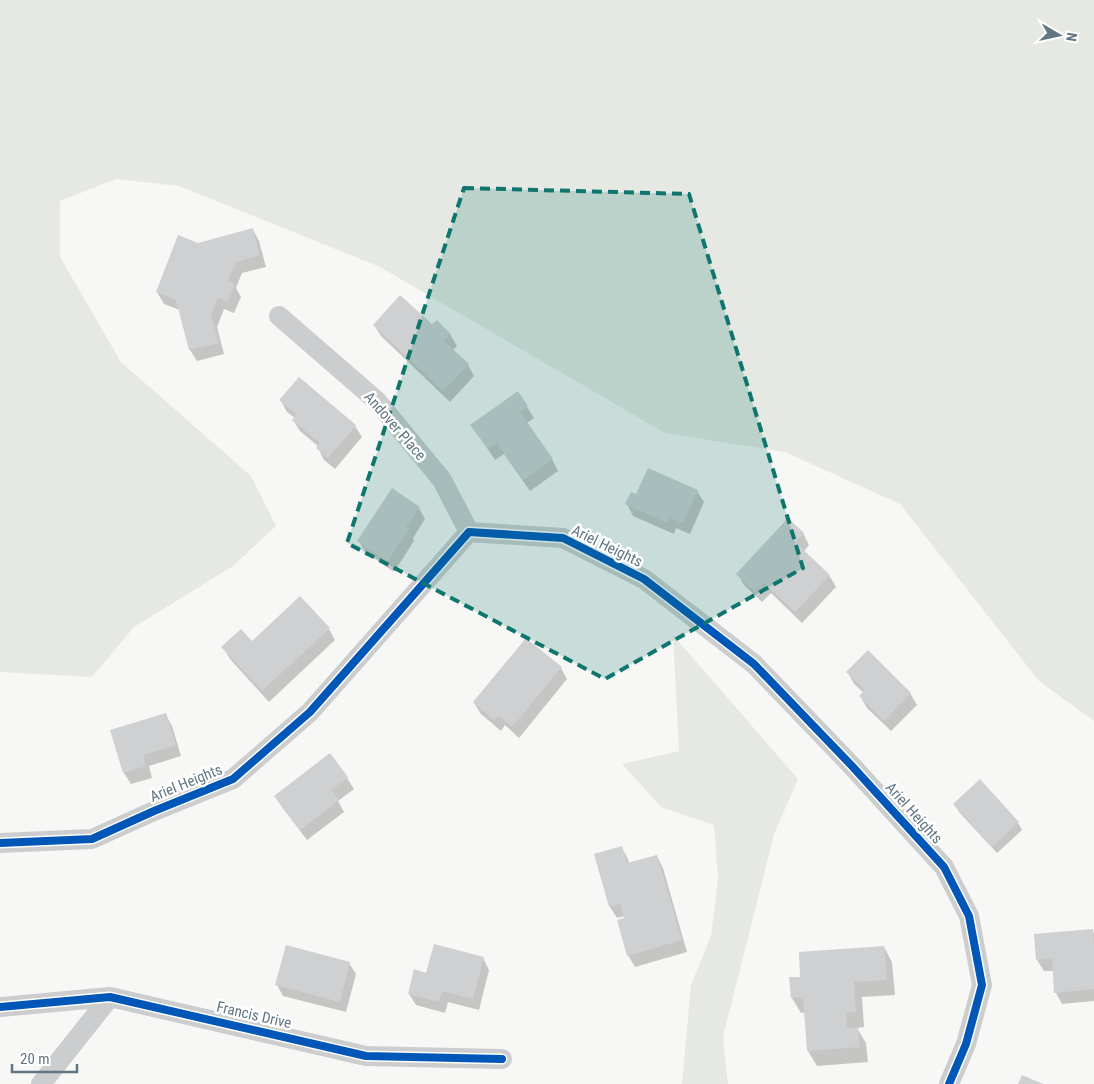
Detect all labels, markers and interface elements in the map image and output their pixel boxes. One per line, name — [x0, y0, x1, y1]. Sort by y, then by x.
north arrow — [1034, 10, 1084, 60]
text: N — [1063, 32, 1080, 43]
street label: Andover Place — [360, 388, 430, 464]
street label: Ariel Heights — [569, 521, 645, 571]
street label: Ariel Heights — [147, 760, 225, 806]
street label: Ariel Heights — [882, 779, 946, 847]
street label: Francis Drive — [215, 998, 293, 1032]
scale bar — [12, 1042, 78, 1074]
text: 20 m — [20, 1050, 50, 1068]

